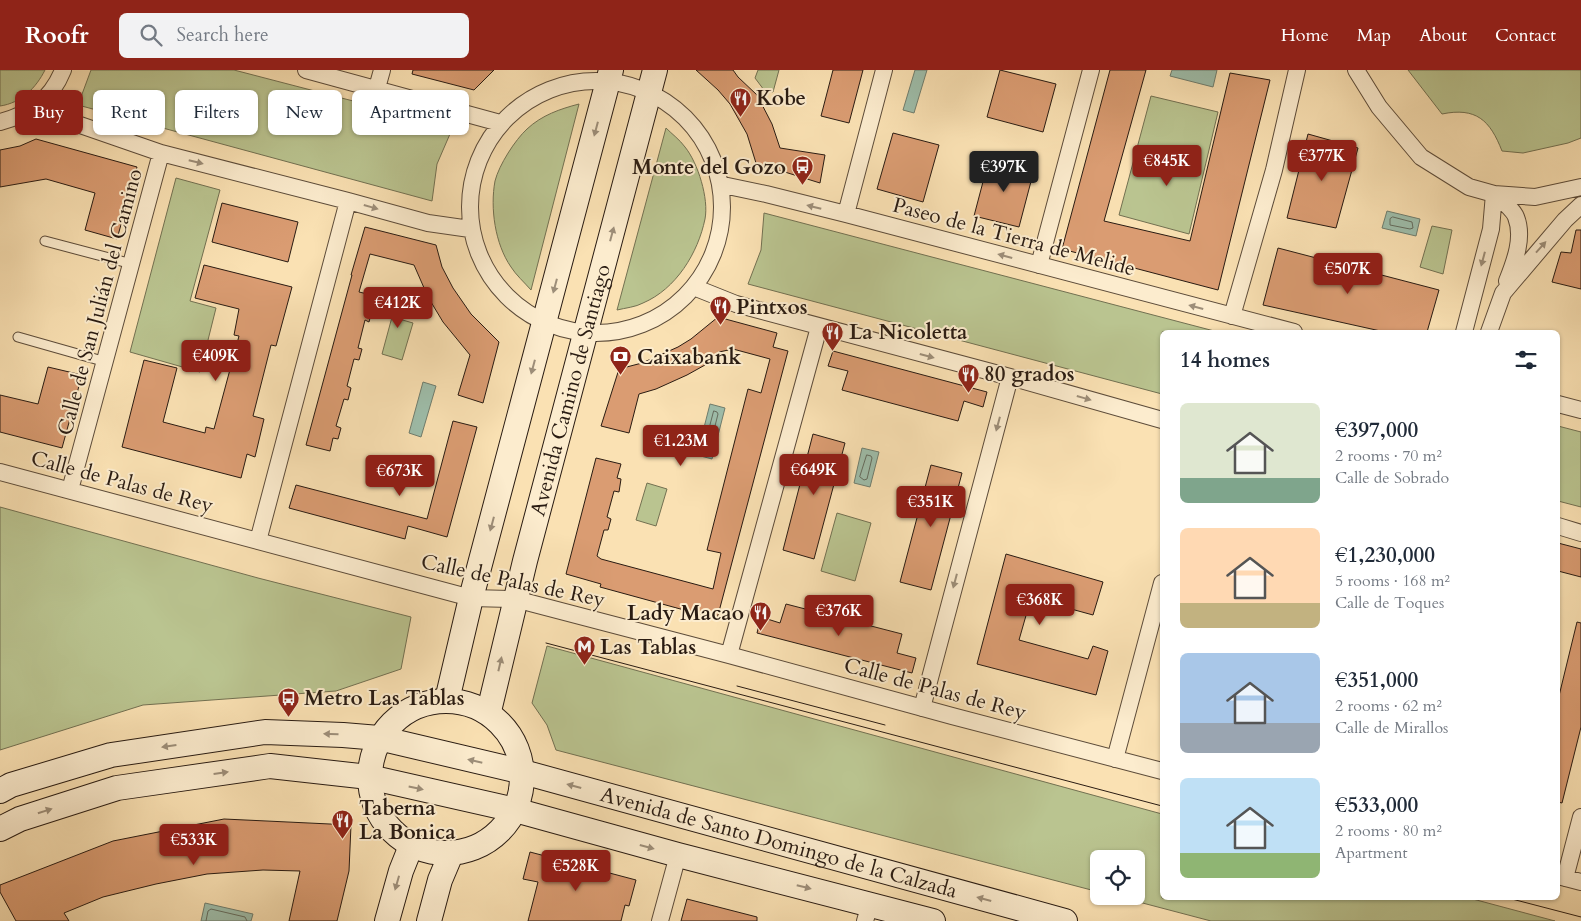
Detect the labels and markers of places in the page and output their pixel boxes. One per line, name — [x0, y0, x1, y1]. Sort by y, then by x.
place label: Kobe — [756, 84, 806, 113]
restaurant icon: Kobe — [728, 86, 752, 117]
pin: €377K — [1287, 140, 1357, 182]
pin: €845K — [1132, 144, 1202, 187]
pin: €397K — [969, 150, 1039, 193]
place label: Monte del Gozo — [632, 153, 786, 182]
bus stop icon: Monte del Gozo — [790, 155, 814, 186]
pin: €507K — [1313, 252, 1383, 295]
pin: €412K — [363, 286, 433, 329]
place label: Pintxos — [736, 293, 808, 322]
restaurant icon: Pintxos — [708, 295, 732, 326]
place label: La Nicoletta — [849, 318, 968, 347]
restaurant icon: La Nicoletta — [821, 320, 845, 351]
pin: €409K — [181, 340, 251, 382]
place label: Caixabank — [637, 343, 741, 372]
bank icon: Caixabank — [609, 345, 633, 376]
place label: 80 grados — [984, 360, 1075, 389]
restaurant icon: 80 grados — [956, 362, 980, 393]
pin: €1.23M — [640, 424, 722, 467]
pin: €673K — [365, 454, 435, 497]
pin: €649K — [779, 454, 849, 496]
pin: €351K — [896, 486, 966, 528]
pin: €368K — [1005, 584, 1075, 626]
pin: €376K — [804, 594, 874, 637]
place label: Lady Macao — [627, 599, 744, 628]
restaurant icon: Lady Macao — [748, 601, 772, 632]
place label: Las Tablas — [600, 633, 696, 662]
metro station icon: Las Tablas — [572, 635, 596, 666]
place label: Metro Las Tablas — [304, 684, 465, 713]
bus stop icon: Metro Las Tablas — [276, 686, 300, 717]
place label: Taberna La Bonica — [359, 794, 456, 847]
restaurant icon: Taberna La Bonica — [331, 808, 355, 839]
pin: €533K — [159, 824, 229, 866]
pin: €528K — [541, 850, 611, 892]

